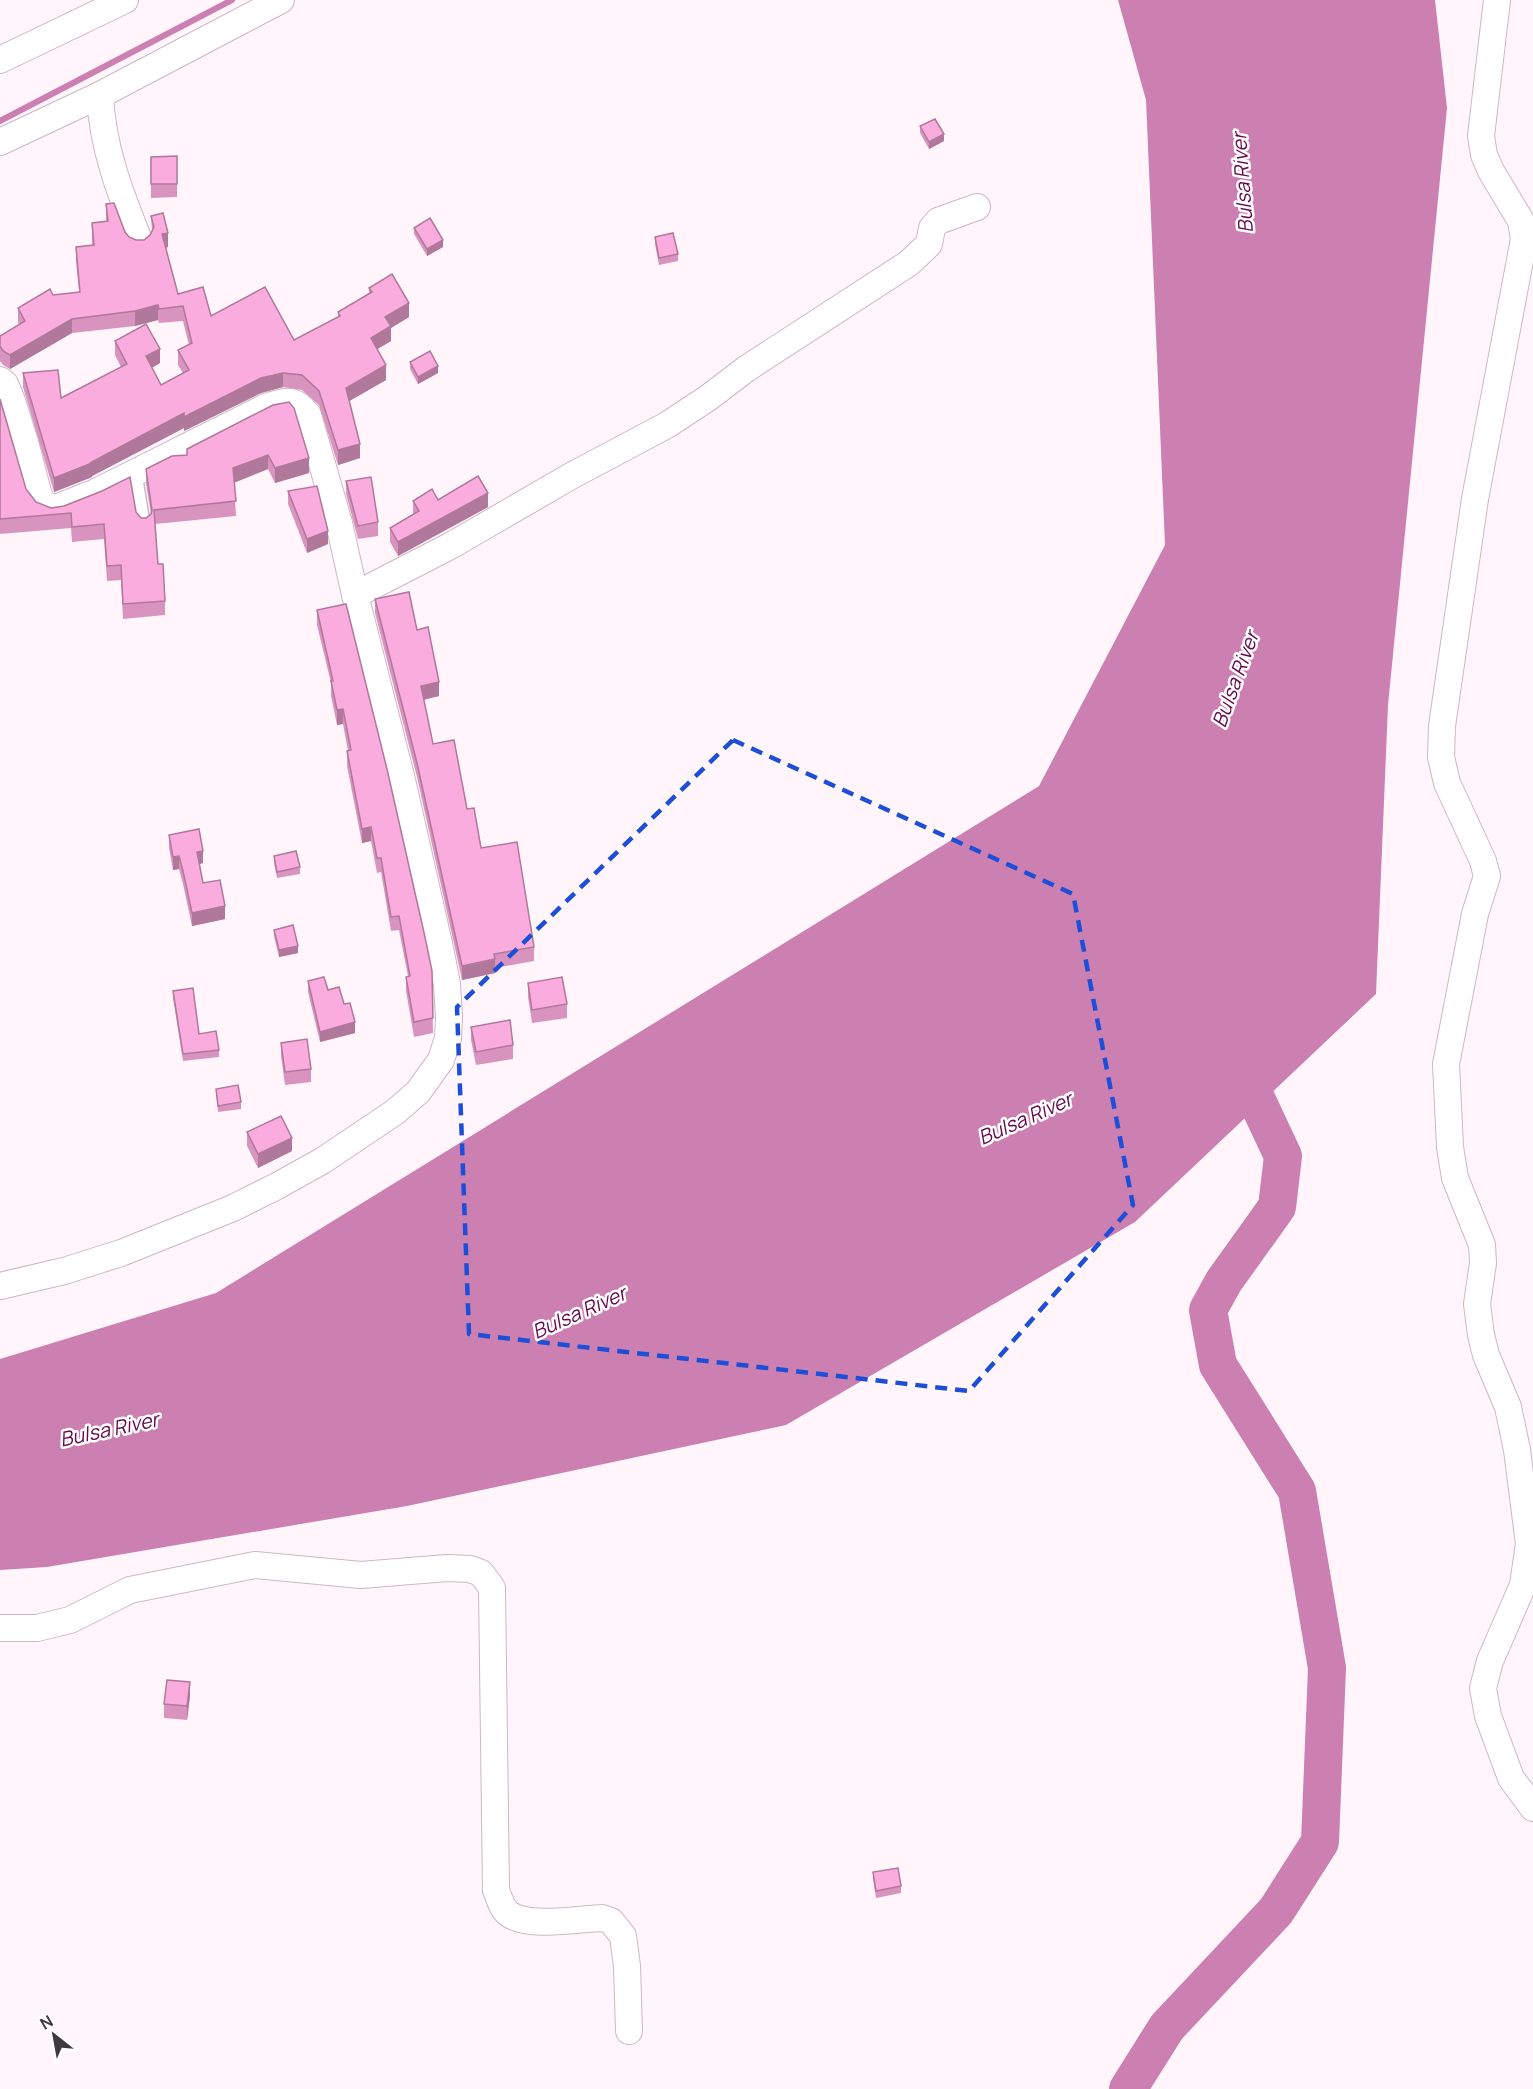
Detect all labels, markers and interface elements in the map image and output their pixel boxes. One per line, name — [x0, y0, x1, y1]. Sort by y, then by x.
water label: Bulsa River — [1225, 129, 1259, 234]
water label: Bulsa River — [1205, 625, 1266, 731]
water label: Bulsa River — [974, 1084, 1079, 1151]
water label: Bulsa River — [528, 1278, 633, 1345]
water label: Bulsa River — [57, 1405, 164, 1453]
north arrow — [24, 2005, 84, 2065]
text: N — [36, 2010, 57, 2035]

